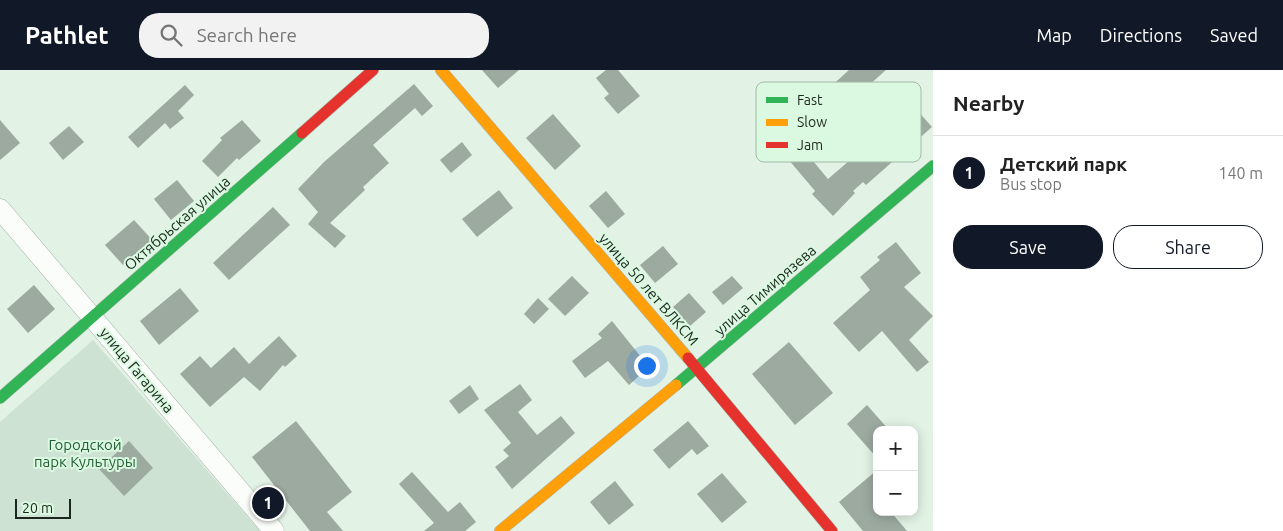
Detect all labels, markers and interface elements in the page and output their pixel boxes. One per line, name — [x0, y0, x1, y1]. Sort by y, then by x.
search box — [139, 13, 489, 58]
icon: search — [157, 21, 185, 49]
text: Pathlet — [25, 22, 109, 49]
text: Search here — [197, 24, 297, 46]
text: Map — [1036, 25, 1072, 45]
text: Directions — [1100, 25, 1182, 45]
text: Saved — [1210, 25, 1258, 45]
legend — [756, 82, 921, 162]
text: Nearby — [953, 91, 1024, 115]
text: Fast — [797, 92, 823, 108]
text: Slow — [797, 114, 827, 130]
text: Jam — [797, 137, 823, 153]
text: Детский парк — [1000, 153, 1127, 175]
text: 1 — [964, 164, 974, 182]
text: 140 m — [1218, 164, 1263, 182]
street label: Октябрьская улица — [121, 172, 233, 274]
text: Bus stop — [1000, 175, 1062, 193]
button: Save — [953, 225, 1103, 269]
button: Share — [1113, 225, 1263, 269]
street label: улица 50 лет ВЛКСМ — [596, 229, 702, 349]
street label: улица Тимирязева — [711, 241, 819, 339]
street label: улица Гагарина — [96, 324, 178, 416]
your location — [634, 353, 660, 379]
map controls — [873, 426, 918, 516]
button: + — [873, 426, 918, 471]
park label: Городской парк Культуры — [34, 436, 136, 470]
button: − — [873, 471, 918, 516]
pin: 1 — [252, 484, 284, 522]
scale bar — [15, 496, 71, 519]
text: 20 m — [22, 500, 53, 516]

